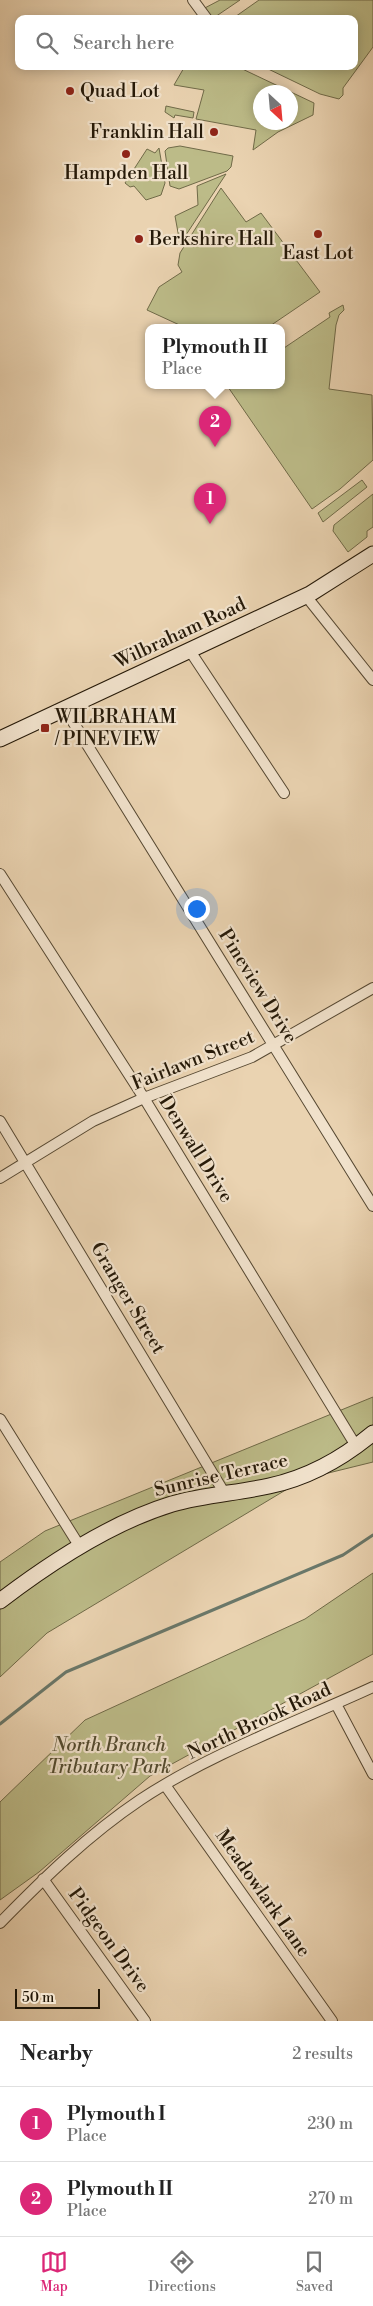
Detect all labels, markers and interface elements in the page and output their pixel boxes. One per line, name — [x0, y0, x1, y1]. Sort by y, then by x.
search box — [15, 15, 358, 70]
icon: search — [33, 29, 61, 57]
text: Search here — [73, 31, 174, 55]
place label: Quad Lot — [80, 79, 160, 103]
marker: Quad Lot — [64, 85, 76, 97]
north arrow — [253, 85, 298, 130]
place label: Franklin Hall — [90, 120, 204, 144]
marker: Franklin Hall — [208, 126, 220, 138]
marker: Hampden Hall — [120, 148, 132, 160]
place label: Hampden Hall — [64, 161, 188, 185]
place label: Berkshire Hall — [148, 227, 275, 251]
marker: East Lot — [312, 228, 324, 240]
marker: Berkshire Hall — [133, 233, 145, 245]
place label: East Lot — [282, 241, 354, 265]
popup — [145, 324, 285, 389]
text: Plymouth II — [162, 335, 268, 359]
text: Place — [162, 359, 202, 379]
pin: 2 — [199, 406, 231, 447]
pin: 1 — [194, 483, 226, 524]
street label: Wilbraham Road — [109, 592, 250, 674]
place label: WILBRAHAM / PINEVIEW — [54, 705, 176, 751]
marker: WILBRAHAM / PINEVIEW — [39, 722, 51, 734]
your location — [184, 896, 210, 922]
street label: Pineview Drive — [213, 924, 303, 1048]
street label: Fairlawn Street — [128, 1024, 258, 1095]
street label: Denwall Drive — [153, 1091, 239, 1207]
street label: Granger Street — [85, 1238, 171, 1358]
street label: Sunrise Terrace — [152, 1448, 290, 1502]
street label: North Brook Road — [183, 1677, 335, 1765]
park label: North Branch Tributary Park — [47, 1733, 171, 1779]
street label: Meadowlark Lane — [210, 1825, 316, 1961]
street label: Pidgeon Drive — [63, 1883, 155, 1997]
scale bar — [15, 1986, 100, 2009]
text: 50 m — [22, 1989, 54, 2007]
text: Nearby — [20, 2041, 93, 2067]
text: 2 results — [292, 2044, 353, 2064]
text: Plymouth I — [67, 2102, 166, 2126]
text: 1 — [32, 2114, 40, 2134]
text: 230 m — [307, 2114, 353, 2134]
text: Place — [67, 2126, 107, 2146]
text: Plymouth II — [67, 2177, 173, 2201]
text: 2 — [31, 2189, 41, 2209]
text: 270 m — [308, 2189, 353, 2209]
text: Place — [67, 2201, 107, 2221]
tab: Map — [40, 2248, 68, 2296]
tab: Directions — [148, 2248, 216, 2296]
tab: Saved — [296, 2248, 333, 2296]

